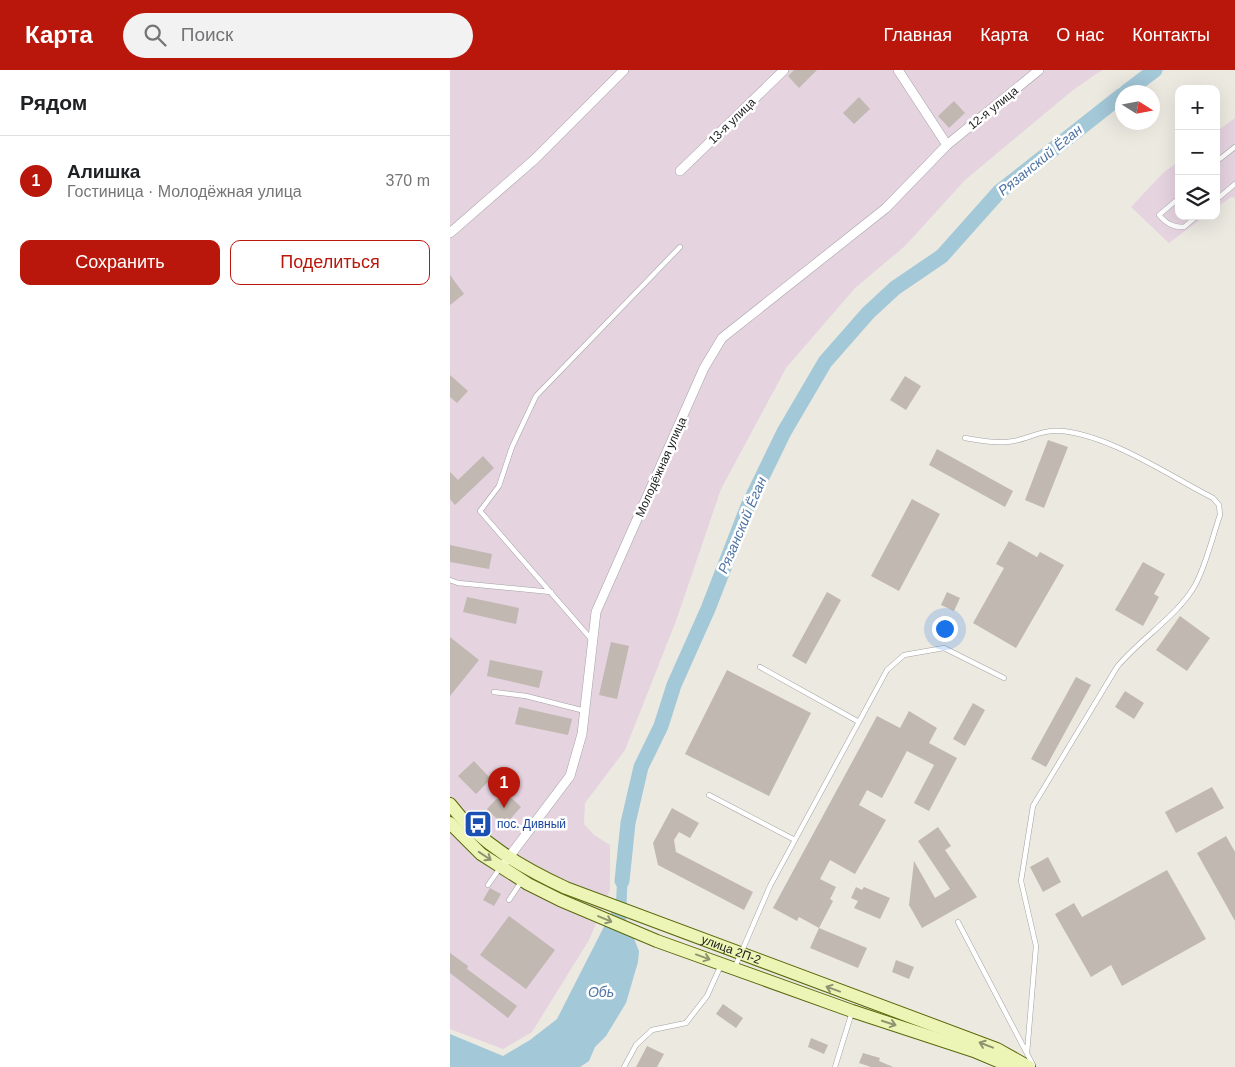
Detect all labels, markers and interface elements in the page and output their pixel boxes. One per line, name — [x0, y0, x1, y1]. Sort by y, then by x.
search box — [123, 13, 473, 58]
text: Карта — [25, 21, 93, 48]
icon: search — [141, 21, 169, 49]
text: Поиск — [181, 24, 233, 45]
text: Главная — [884, 25, 952, 45]
text: Карта — [980, 25, 1028, 45]
text: О нас — [1056, 25, 1104, 45]
text: Контакты — [1132, 25, 1210, 45]
street label: 12-я улица — [965, 83, 1021, 132]
north arrow — [1115, 85, 1160, 130]
map controls — [1175, 85, 1220, 220]
button: + — [1175, 85, 1220, 130]
text: Рядом — [20, 91, 87, 114]
street label: 13-я улица — [705, 95, 759, 147]
water label: Рязанский Ёган — [995, 121, 1085, 199]
button: − — [1175, 130, 1220, 175]
text: Алишка — [67, 161, 140, 182]
text: 1 — [32, 172, 40, 189]
text: 370 m — [386, 172, 430, 189]
button: layers — [1175, 175, 1220, 220]
text: Гостиница · Молодёжная улица — [67, 183, 302, 200]
button: Сохранить — [20, 240, 220, 285]
button: Поделиться — [230, 240, 430, 285]
street label: Молодёжная улица — [633, 415, 689, 519]
water label: Рязанский Ёган — [714, 474, 770, 576]
your location — [932, 616, 958, 642]
pin: 1 — [488, 767, 520, 808]
bus stop icon: пос. Дивный — [463, 809, 493, 839]
place label: пос. Дивный — [497, 817, 566, 831]
one-way arrow — [478, 851, 492, 861]
one-way arrow — [597, 914, 612, 924]
street label: улица 2П-2 — [699, 932, 763, 967]
one-way arrow — [695, 953, 710, 962]
water label: Обь — [588, 984, 614, 1000]
one-way arrow — [826, 984, 842, 993]
one-way arrow — [881, 1019, 897, 1028]
one-way arrow — [979, 1039, 994, 1049]

